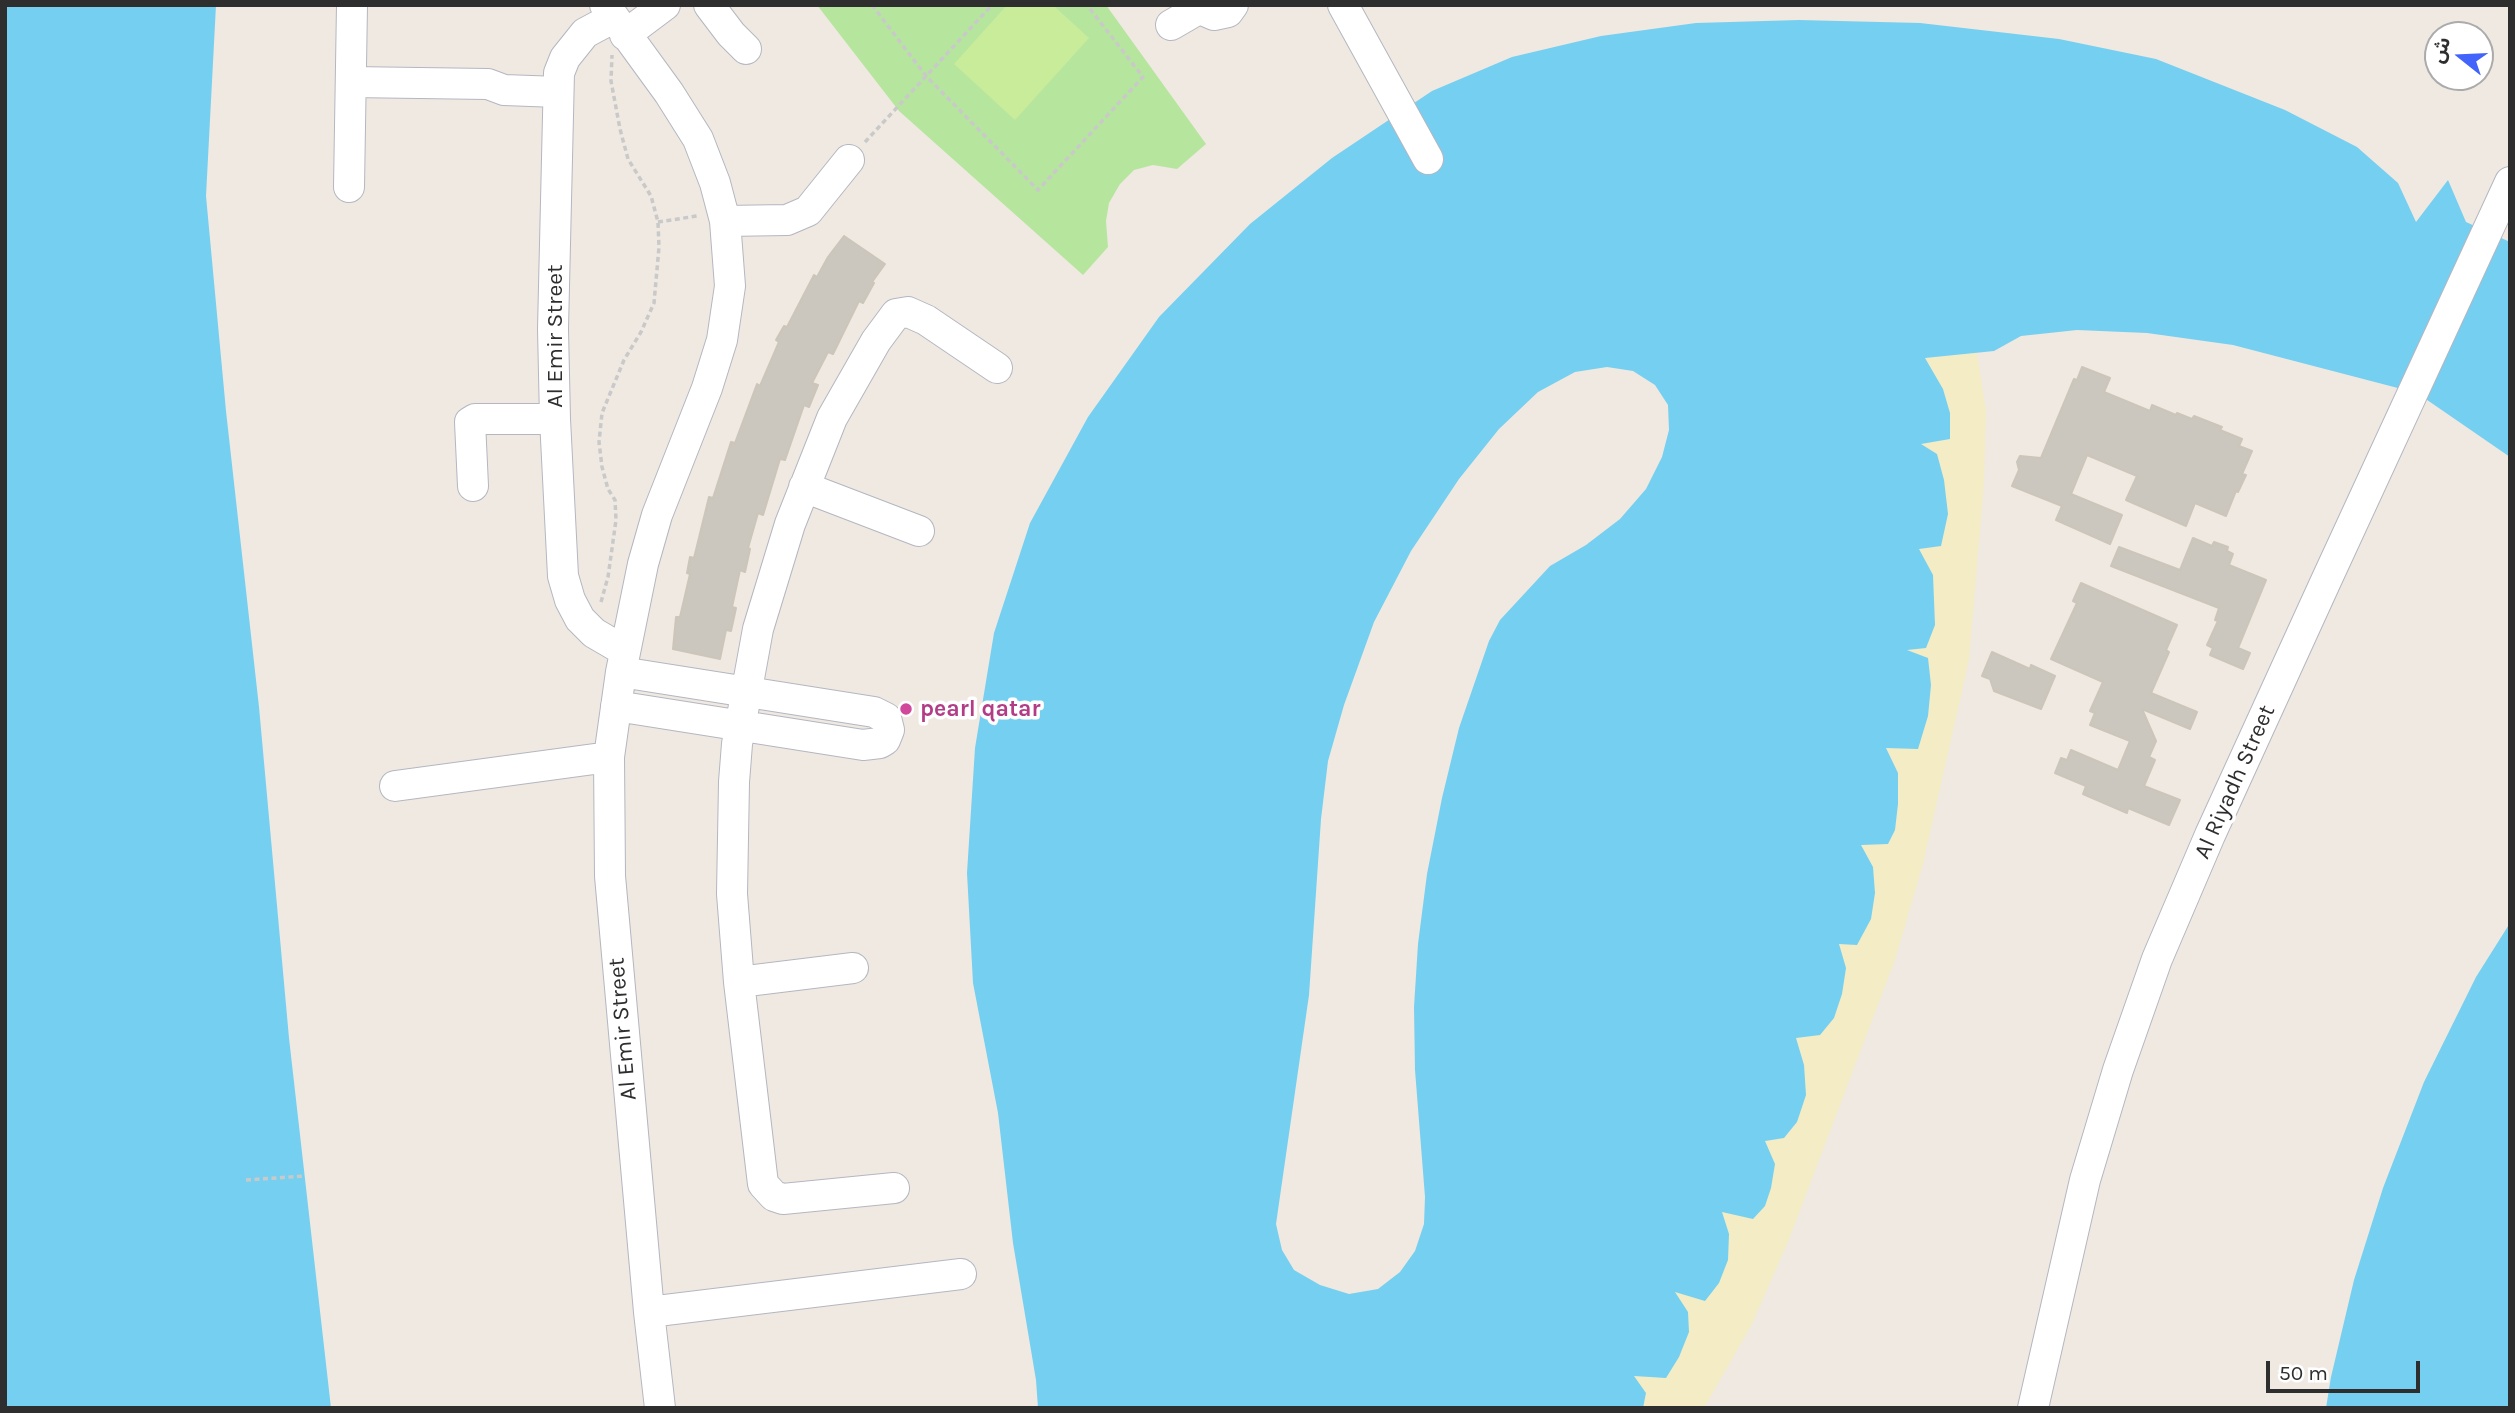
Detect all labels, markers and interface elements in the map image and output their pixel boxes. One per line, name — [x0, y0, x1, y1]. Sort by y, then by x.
north arrow — [2424, 21, 2494, 91]
text: ش — [2426, 34, 2455, 66]
street label: Al Emir Street — [541, 264, 569, 408]
place label: pearl qatar — [920, 695, 1041, 723]
marker: pearl qatar — [898, 701, 914, 717]
street label: Al Riyadh Street — [2189, 701, 2281, 863]
street label: Al Emir Street — [603, 956, 643, 1102]
scale bar — [2270, 1346, 2424, 1390]
text: 50 m — [2279, 1361, 2328, 1385]

